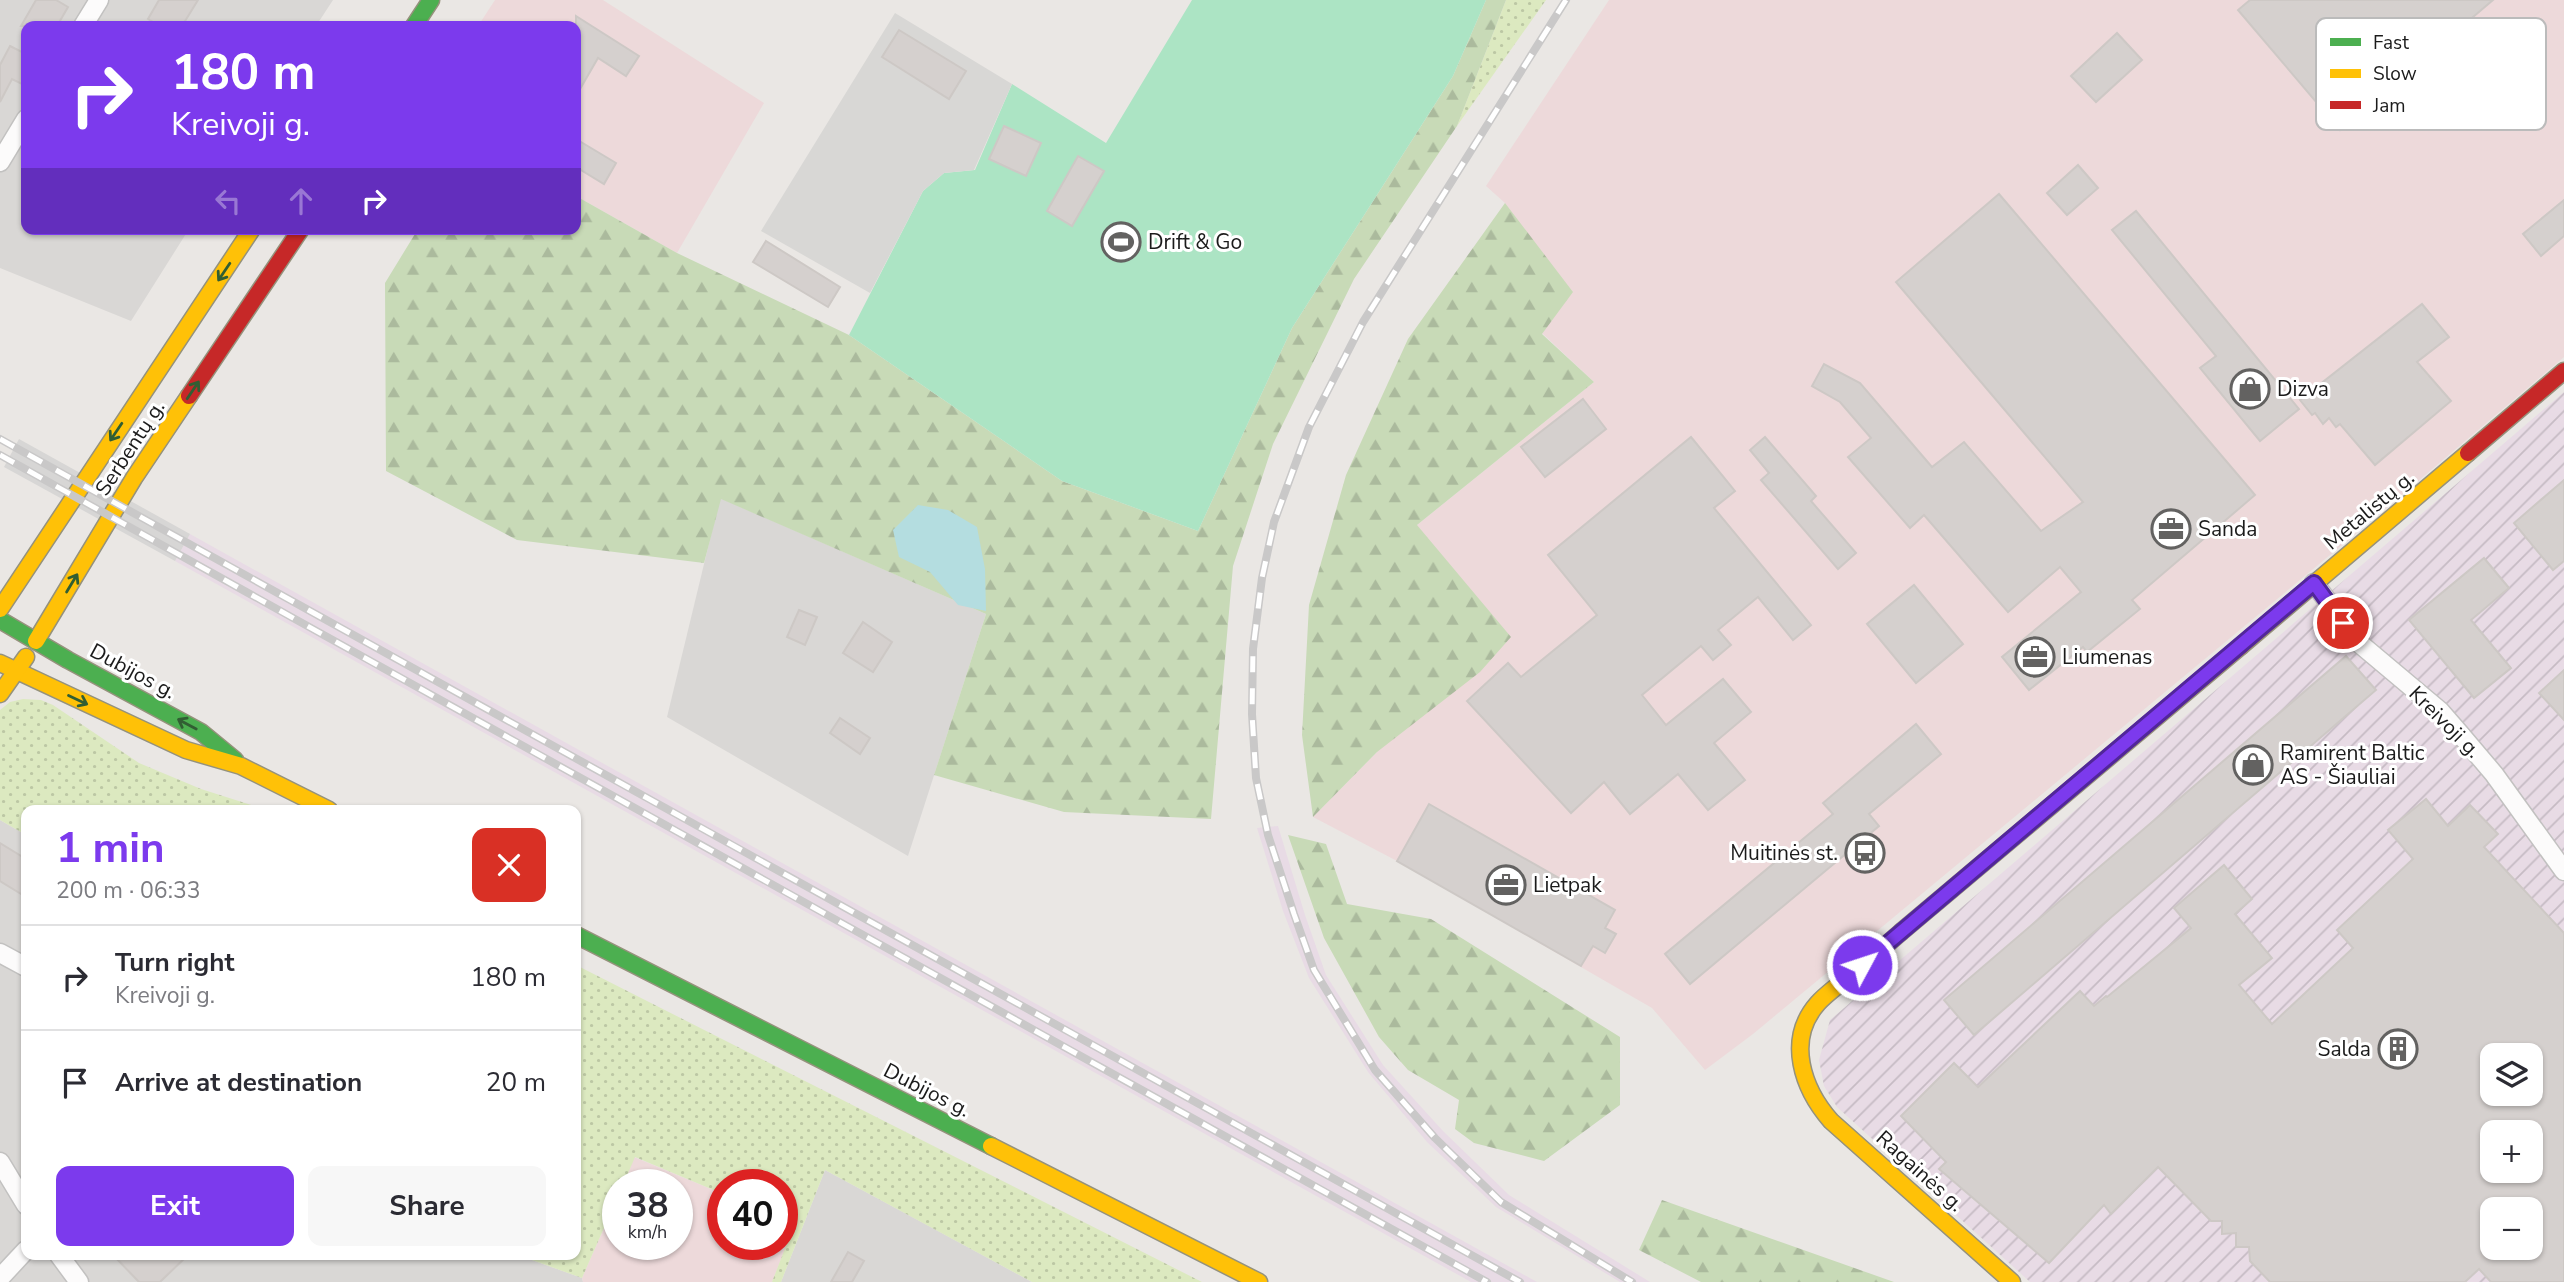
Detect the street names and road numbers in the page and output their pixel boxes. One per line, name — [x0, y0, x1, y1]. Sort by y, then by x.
street label: Serbentų g. — [89, 395, 171, 501]
street label: Metalistų g. — [2318, 464, 2420, 556]
street label: Dubijos g. — [85, 637, 181, 705]
street label: Kreivoji g. — [2403, 680, 2487, 764]
street label: Dubijos g. — [879, 1056, 975, 1124]
street label: Ragainės g. — [1870, 1124, 1970, 1218]

